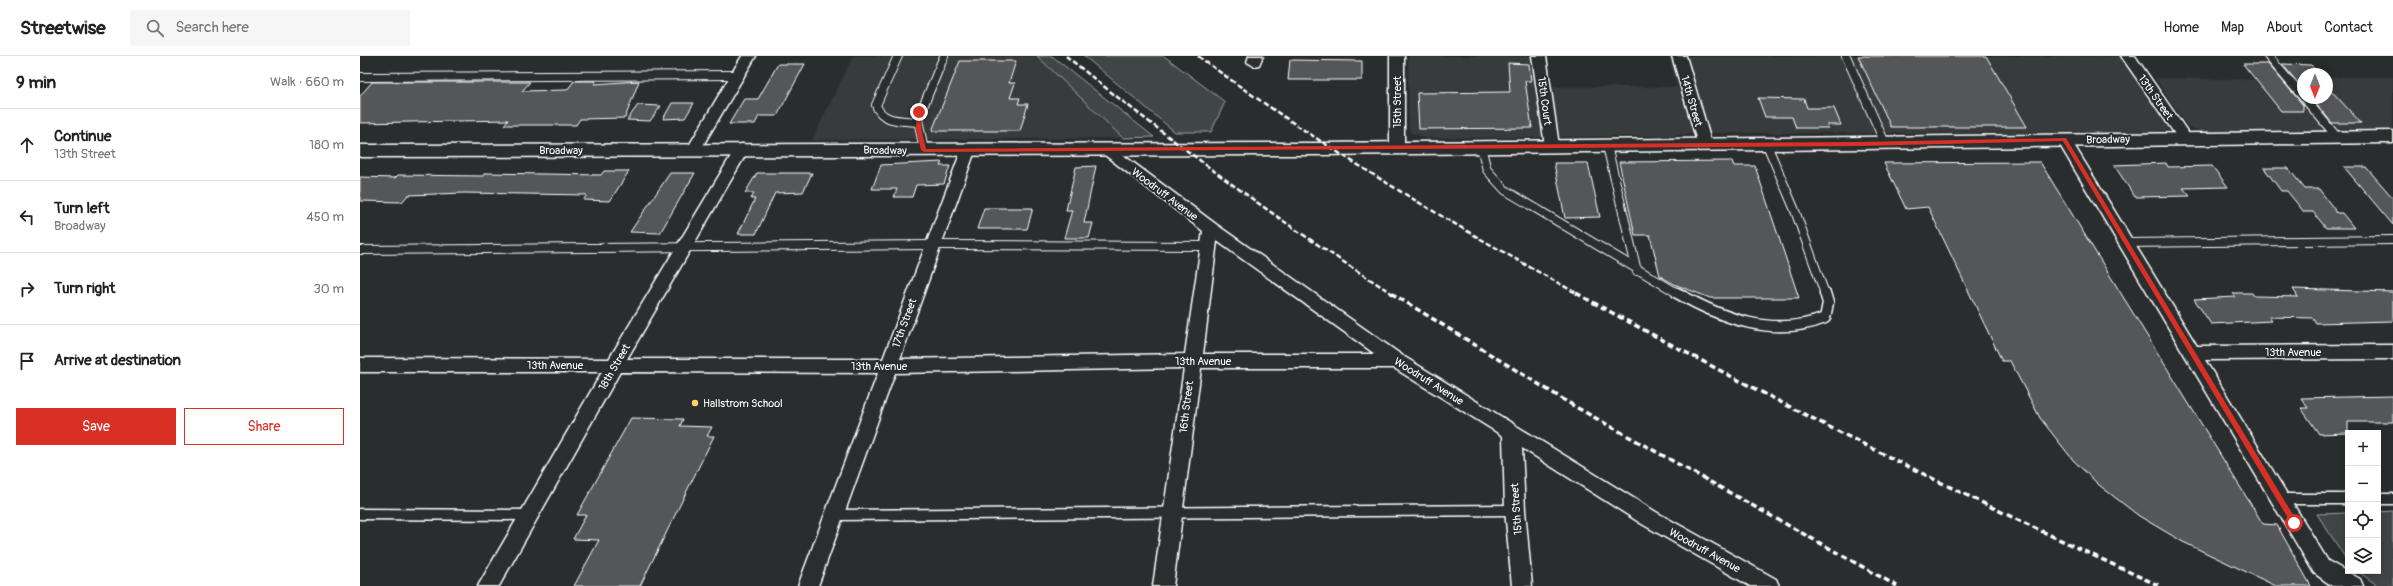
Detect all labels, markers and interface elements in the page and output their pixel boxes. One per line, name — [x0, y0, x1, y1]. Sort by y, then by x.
search box — [130, 10, 410, 46]
text: Streetwise — [20, 16, 106, 40]
icon: search — [144, 17, 166, 39]
text: Search here — [176, 18, 249, 37]
text: Home — [2164, 19, 2199, 36]
text: Map — [2221, 19, 2244, 36]
text: About — [2266, 19, 2302, 36]
text: Contact — [2324, 19, 2373, 36]
north arrow — [2297, 68, 2333, 104]
text: 9 min — [16, 72, 56, 93]
street label: 13th Street — [2135, 72, 2176, 123]
text: Walk · 660 m — [270, 74, 344, 90]
street label: 14th Street — [1678, 74, 1705, 129]
street label: 15th Street — [1391, 75, 1404, 128]
street label: 15th Court — [1535, 76, 1554, 127]
route end — [910, 103, 928, 121]
text: Continue — [54, 127, 112, 146]
street label: Broadway — [2086, 133, 2130, 146]
icon: ahead — [16, 134, 38, 156]
text: 180 m — [309, 137, 344, 153]
street label: Broadway — [539, 144, 583, 157]
street label: Broadway — [863, 144, 907, 157]
text: 13th Street — [54, 146, 116, 162]
street label: Woodruff Avenue — [1129, 165, 1201, 224]
text: Turn left — [54, 199, 110, 218]
icon: left — [16, 206, 38, 228]
text: 450 m — [306, 209, 344, 225]
text: Broadway — [54, 218, 106, 234]
icon: right — [16, 278, 38, 300]
text: Turn right — [54, 279, 115, 298]
text: 30 m — [314, 281, 344, 297]
street label: 17th Street — [889, 296, 920, 350]
street label: 18th Street — [596, 341, 633, 393]
street label: 13th Avenue — [2265, 346, 2322, 359]
icon: arrive — [16, 350, 38, 372]
text: Arrive at destination — [54, 351, 181, 370]
street label: 13th Avenue — [1175, 355, 1232, 368]
street label: Woodruff Avenue — [1392, 355, 1466, 408]
street label: 13th Avenue — [527, 359, 584, 372]
street label: 13th Avenue — [851, 360, 908, 373]
street label: 16th Street — [1177, 380, 1196, 434]
place label: Hallstrom School — [703, 397, 783, 410]
marker: Hallstrom School — [690, 398, 700, 408]
button: Save — [16, 408, 176, 445]
button: Share — [184, 408, 344, 445]
map controls — [2345, 430, 2381, 574]
button: + — [2345, 430, 2381, 466]
button: − — [2345, 466, 2381, 502]
street label: 15th Street — [1508, 482, 1525, 535]
button: locate — [2345, 502, 2381, 538]
route start — [2285, 514, 2303, 532]
street label: Woodruff Avenue — [1667, 525, 1743, 576]
button: layers — [2345, 538, 2381, 574]

